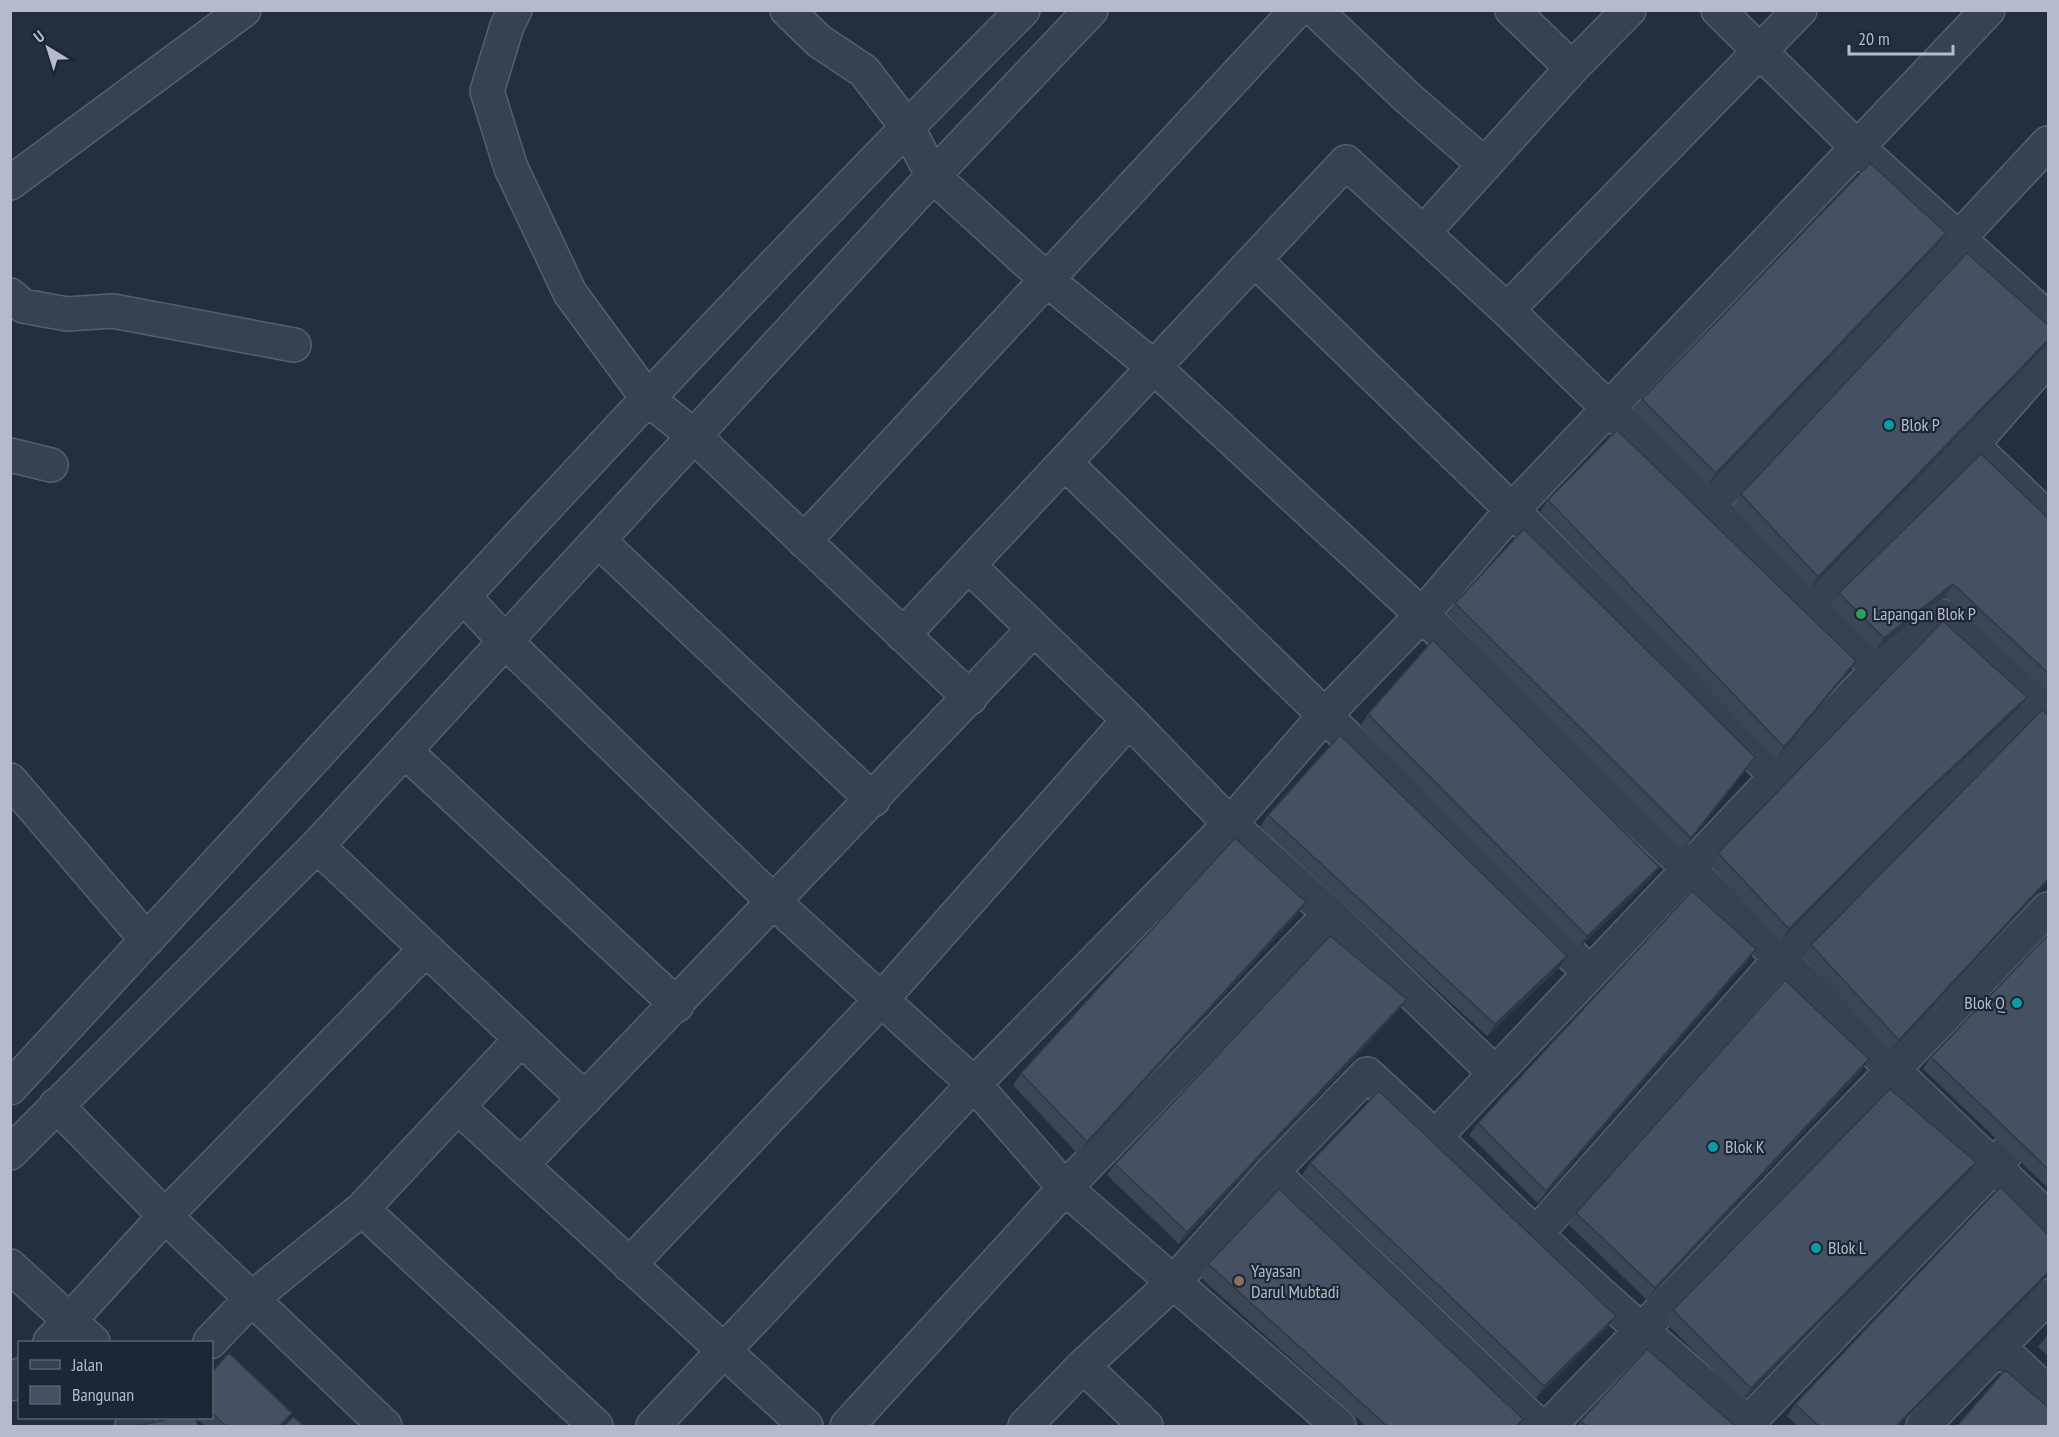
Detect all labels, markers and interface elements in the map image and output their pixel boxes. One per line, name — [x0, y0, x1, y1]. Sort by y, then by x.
north arrow — [18, 18, 78, 78]
scale bar — [1849, 18, 1952, 56]
text: U — [29, 26, 48, 47]
text: 20 m — [1858, 27, 1890, 50]
place label: Blok P — [1901, 413, 1940, 436]
marker: Blok P — [1882, 418, 1896, 432]
place label: Lapangan Blok P — [1873, 602, 1976, 625]
marker: Lapangan Blok P — [1854, 607, 1868, 621]
place label: Blok Q — [1964, 991, 2006, 1014]
marker: Blok Q — [2010, 996, 2024, 1010]
place label: Blok K — [1725, 1135, 1765, 1158]
marker: Blok K — [1706, 1140, 1720, 1154]
place label: Blok L — [1828, 1236, 1867, 1259]
marker: Blok L — [1809, 1241, 1823, 1255]
place label: Yayasan Darul Mubtadi — [1251, 1259, 1339, 1303]
marker: Yayasan Darul Mubtadi — [1232, 1274, 1246, 1288]
legend — [18, 1341, 213, 1419]
text: Jalan — [71, 1353, 103, 1376]
text: Bangunan — [72, 1383, 134, 1406]

